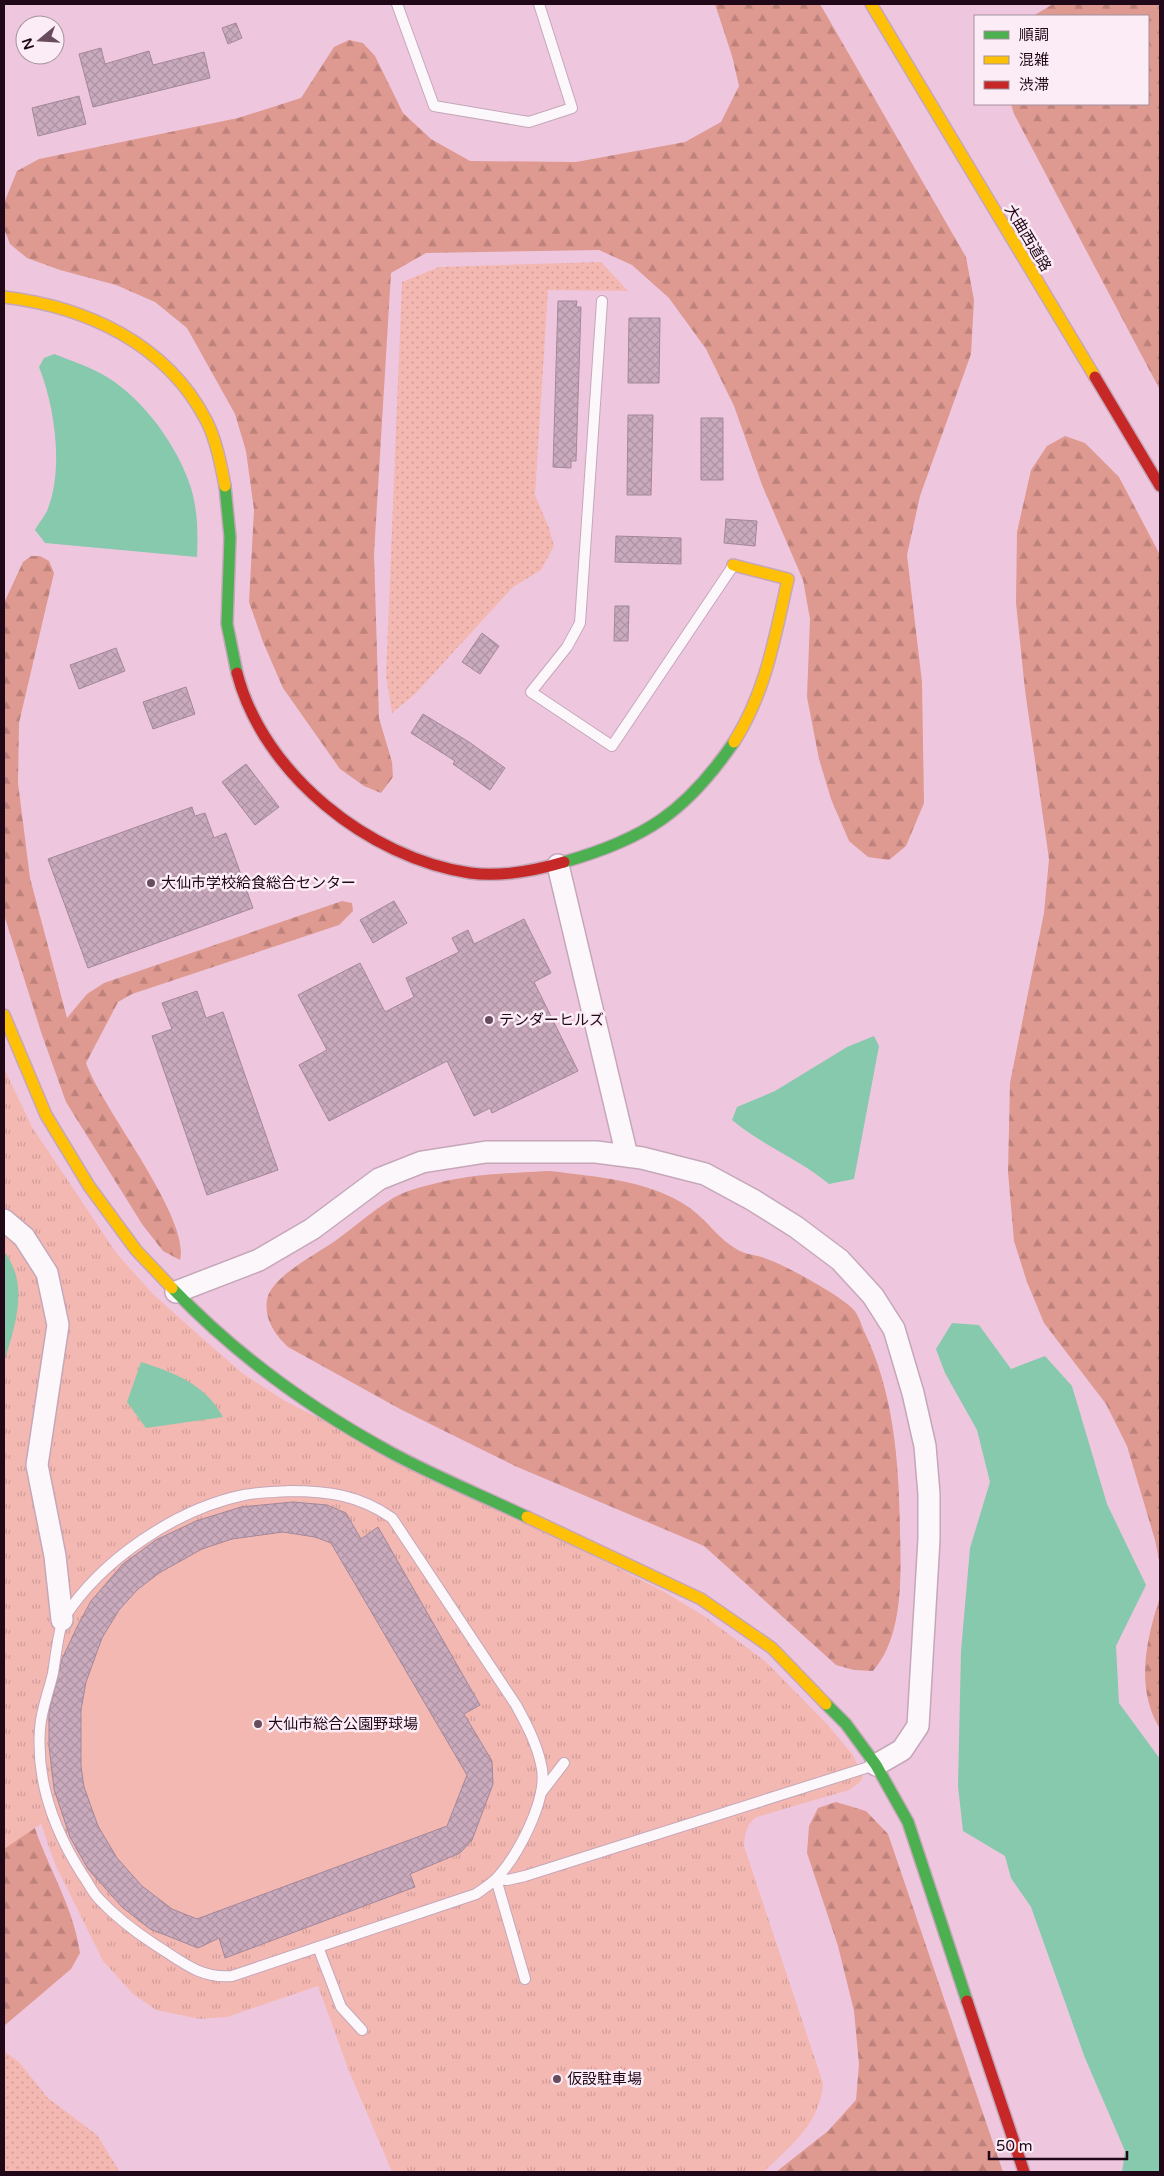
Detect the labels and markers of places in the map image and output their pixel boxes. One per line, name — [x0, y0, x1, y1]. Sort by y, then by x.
place label: 大仙市学校給食総合センター — [161, 874, 356, 892]
marker: 大仙市学校給食総合センター — [145, 877, 157, 889]
place label: テンダーヒルズ — [499, 1011, 604, 1029]
marker: テンダーヒルズ — [483, 1014, 495, 1026]
place label: 大仙市総合公園野球場 — [268, 1715, 418, 1733]
marker: 大仙市総合公園野球場 — [252, 1718, 264, 1730]
place label: 仮設駐車場 — [567, 2070, 642, 2088]
marker: 仮設駐車場 — [551, 2073, 563, 2085]

